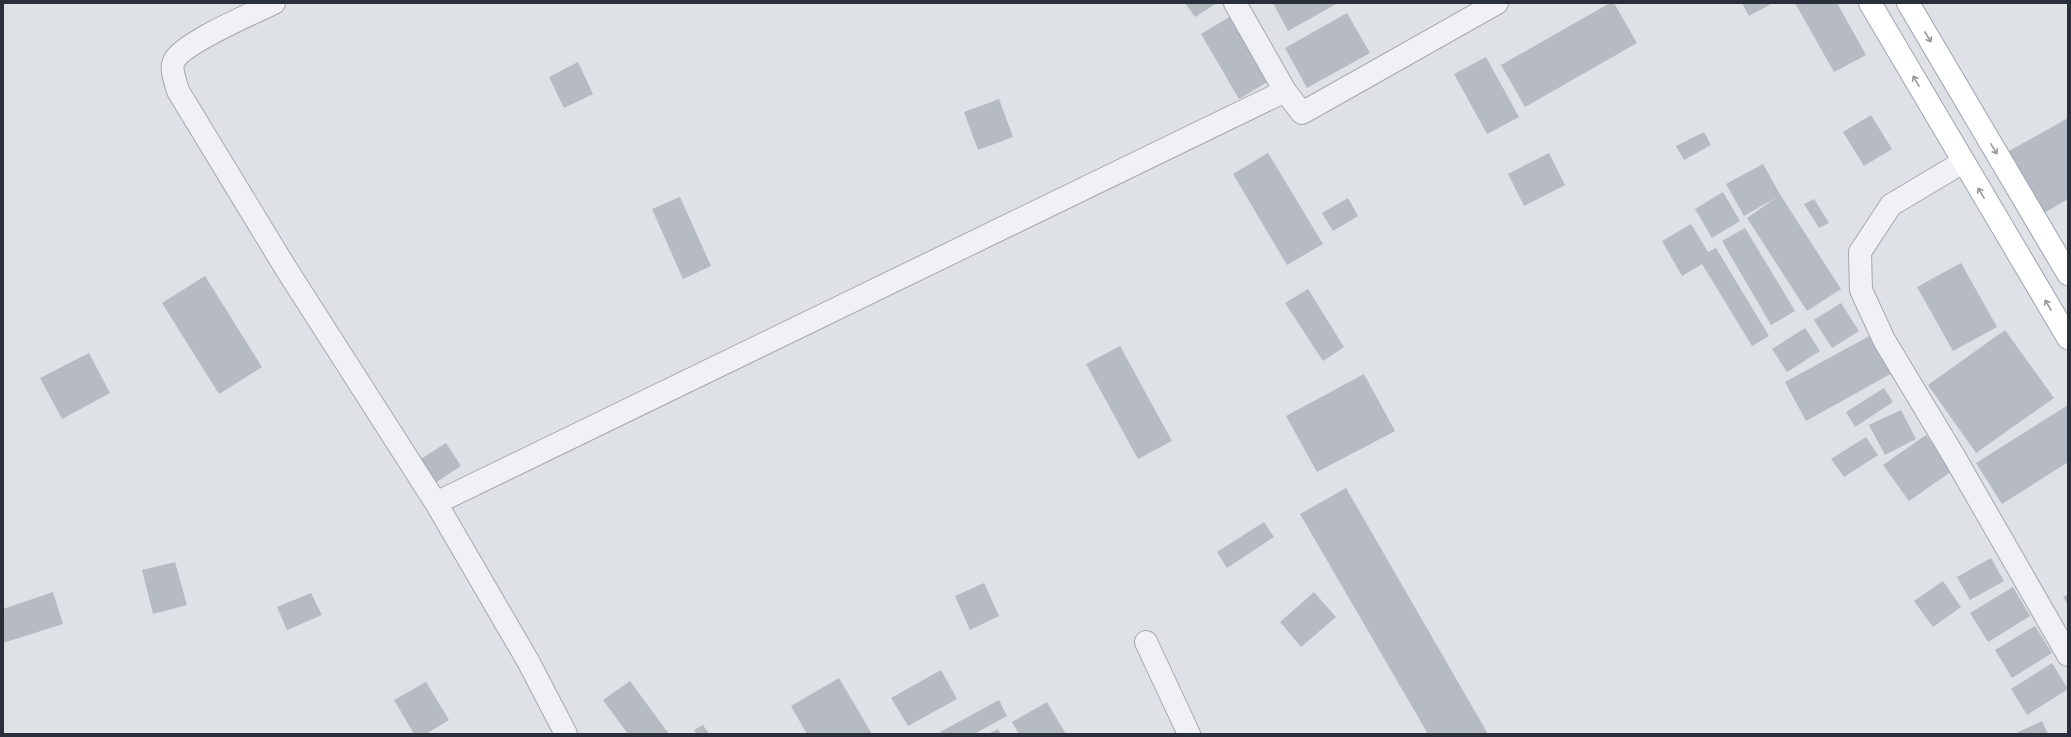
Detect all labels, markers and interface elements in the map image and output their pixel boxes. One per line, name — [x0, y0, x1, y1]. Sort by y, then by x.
one-way arrow — [1924, 31, 1932, 43]
one-way arrow — [1911, 75, 1919, 87]
one-way arrow — [1990, 143, 1998, 155]
one-way arrow — [1977, 187, 1985, 199]
one-way arrow — [2044, 300, 2052, 311]

